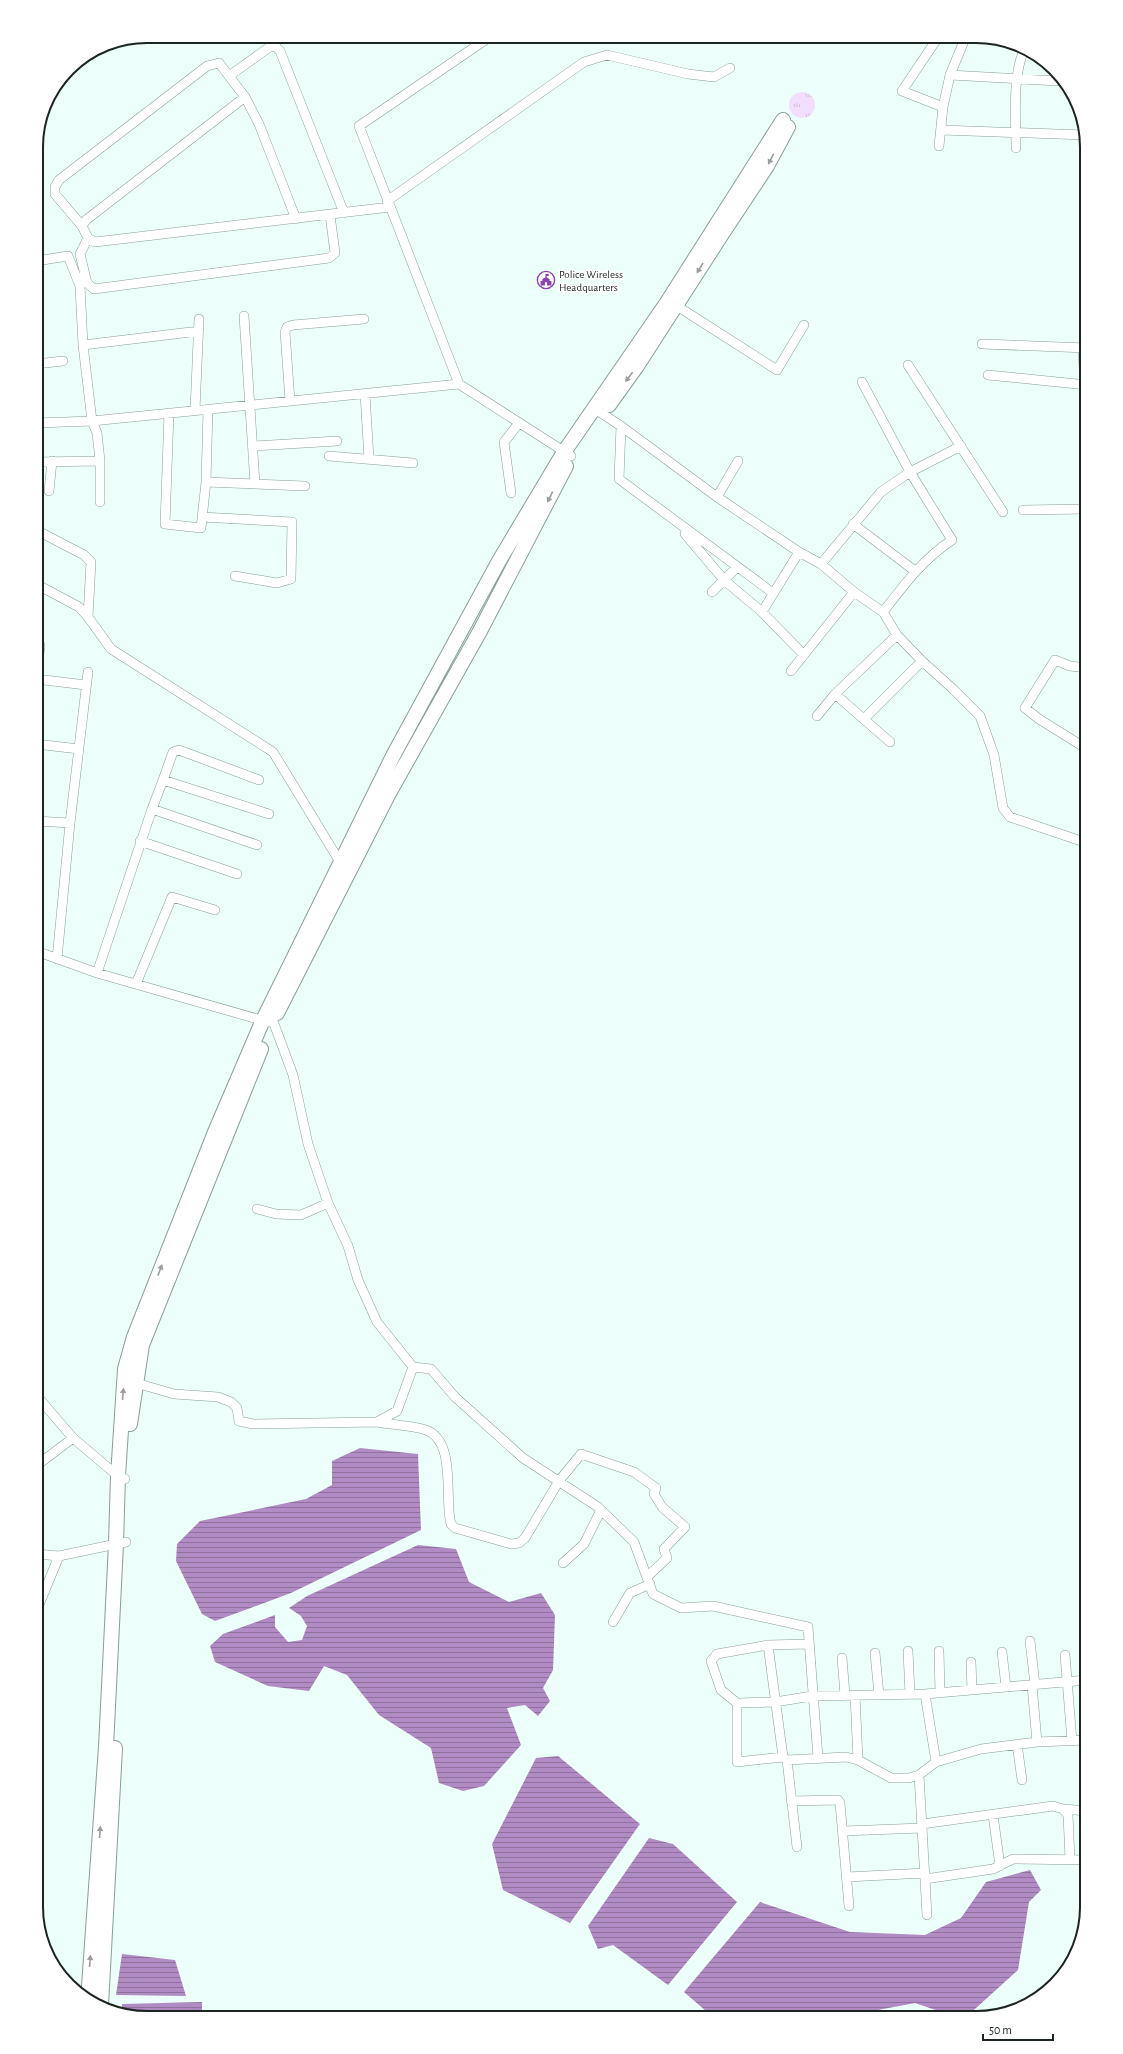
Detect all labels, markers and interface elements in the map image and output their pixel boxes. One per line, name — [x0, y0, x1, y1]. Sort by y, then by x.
one-way arrow — [768, 153, 774, 165]
one-way arrow — [697, 262, 704, 274]
place label: Police Wireless Headquarters — [559, 269, 623, 293]
public building icon: Police Wireless Headquarters — [536, 270, 556, 290]
one-way arrow — [625, 372, 634, 383]
one-way arrow — [547, 491, 553, 503]
one-way arrow — [158, 1264, 164, 1276]
one-way arrow — [120, 1388, 127, 1400]
one-way arrow — [96, 1826, 103, 1838]
one-way arrow — [87, 1955, 94, 1967]
scale bar — [983, 2016, 1053, 2042]
text: 50 m — [989, 2024, 1012, 2036]

